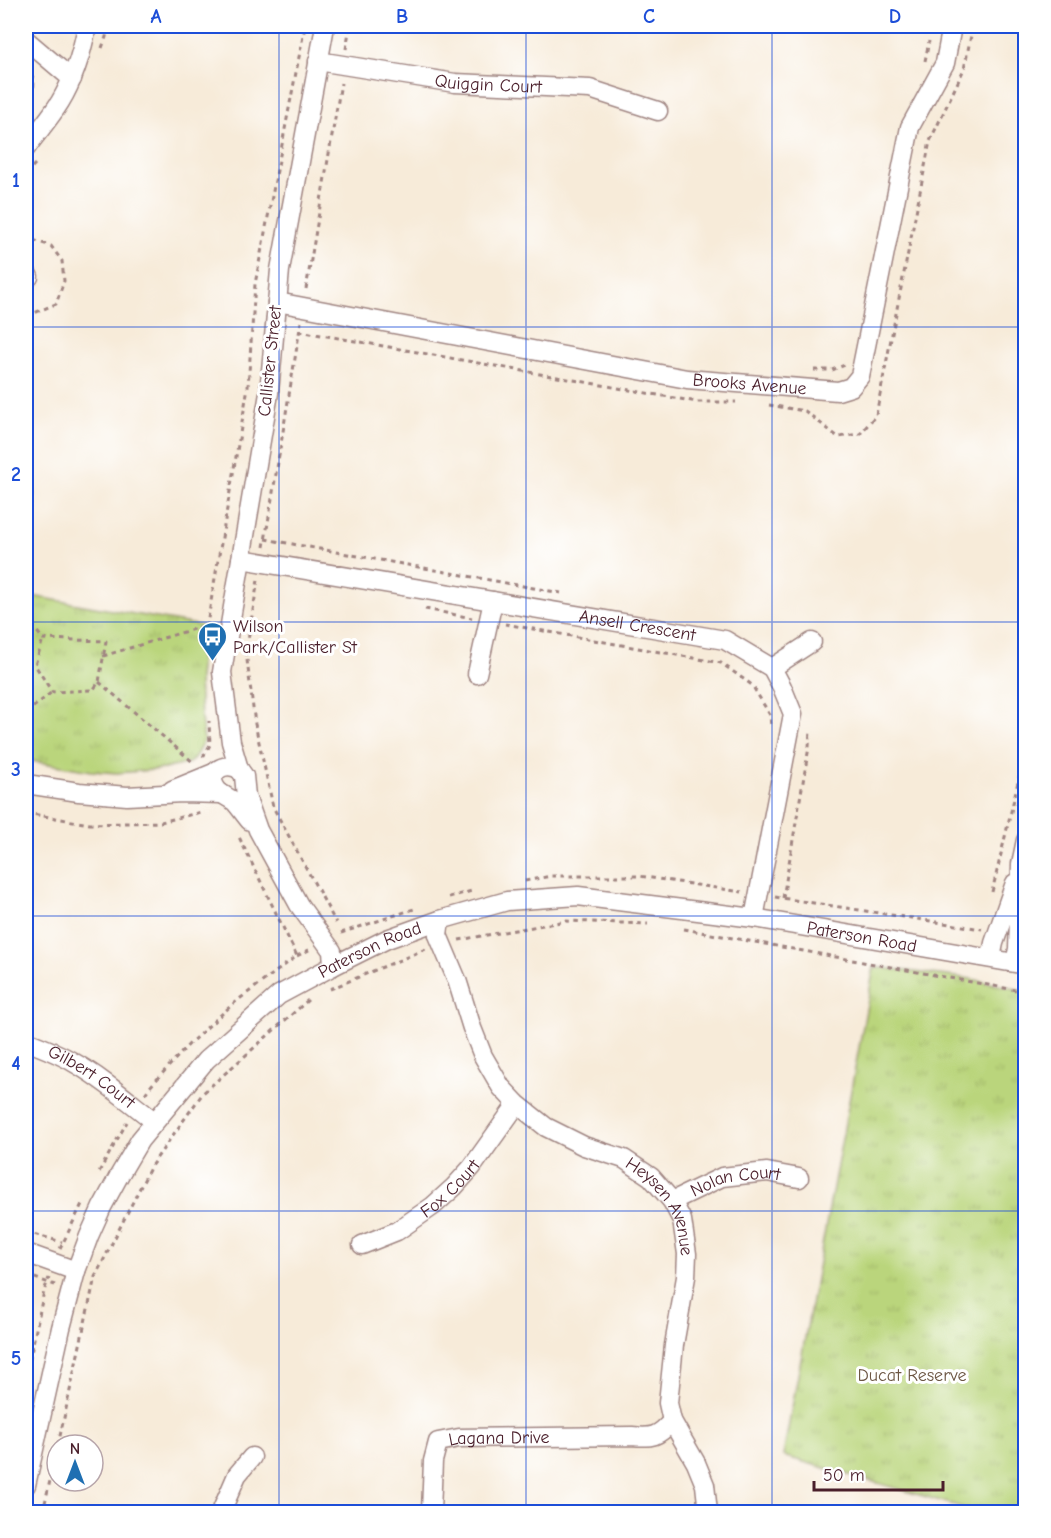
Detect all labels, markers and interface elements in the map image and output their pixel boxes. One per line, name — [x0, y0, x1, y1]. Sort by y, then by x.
text: A — [150, 5, 162, 28]
text: B — [396, 5, 408, 28]
text: C — [643, 5, 655, 28]
text: D — [889, 5, 901, 28]
street label: Quiggin Court — [433, 69, 543, 97]
text: 1 — [12, 169, 20, 192]
street label: Callister Street — [254, 304, 286, 418]
street label: Brooks Avenue — [692, 369, 807, 399]
text: 2 — [11, 463, 21, 486]
street label: Ansell Crescent — [578, 605, 698, 646]
place label: Wilson Park/Callister St — [233, 616, 358, 658]
bus stop icon: Wilson Park/Callister St — [196, 620, 228, 662]
text: 3 — [11, 758, 21, 781]
street label: Paterson Road — [315, 917, 424, 983]
street label: Paterson Road — [805, 917, 918, 956]
street label: Gilbert Court — [45, 1040, 140, 1113]
text: 4 — [11, 1052, 21, 1075]
street label: Heysen Avenue — [622, 1153, 698, 1257]
street label: Fox Court — [416, 1155, 485, 1222]
street label: Nolan Court — [687, 1161, 783, 1201]
text: 5 — [11, 1347, 21, 1370]
park label: Ducat Reserve — [858, 1365, 966, 1386]
street label: Lagana Drive — [447, 1426, 550, 1450]
north arrow — [45, 1433, 105, 1493]
text: N — [70, 1440, 80, 1458]
scale bar — [814, 1454, 943, 1492]
text: 50 m — [823, 1465, 865, 1486]

